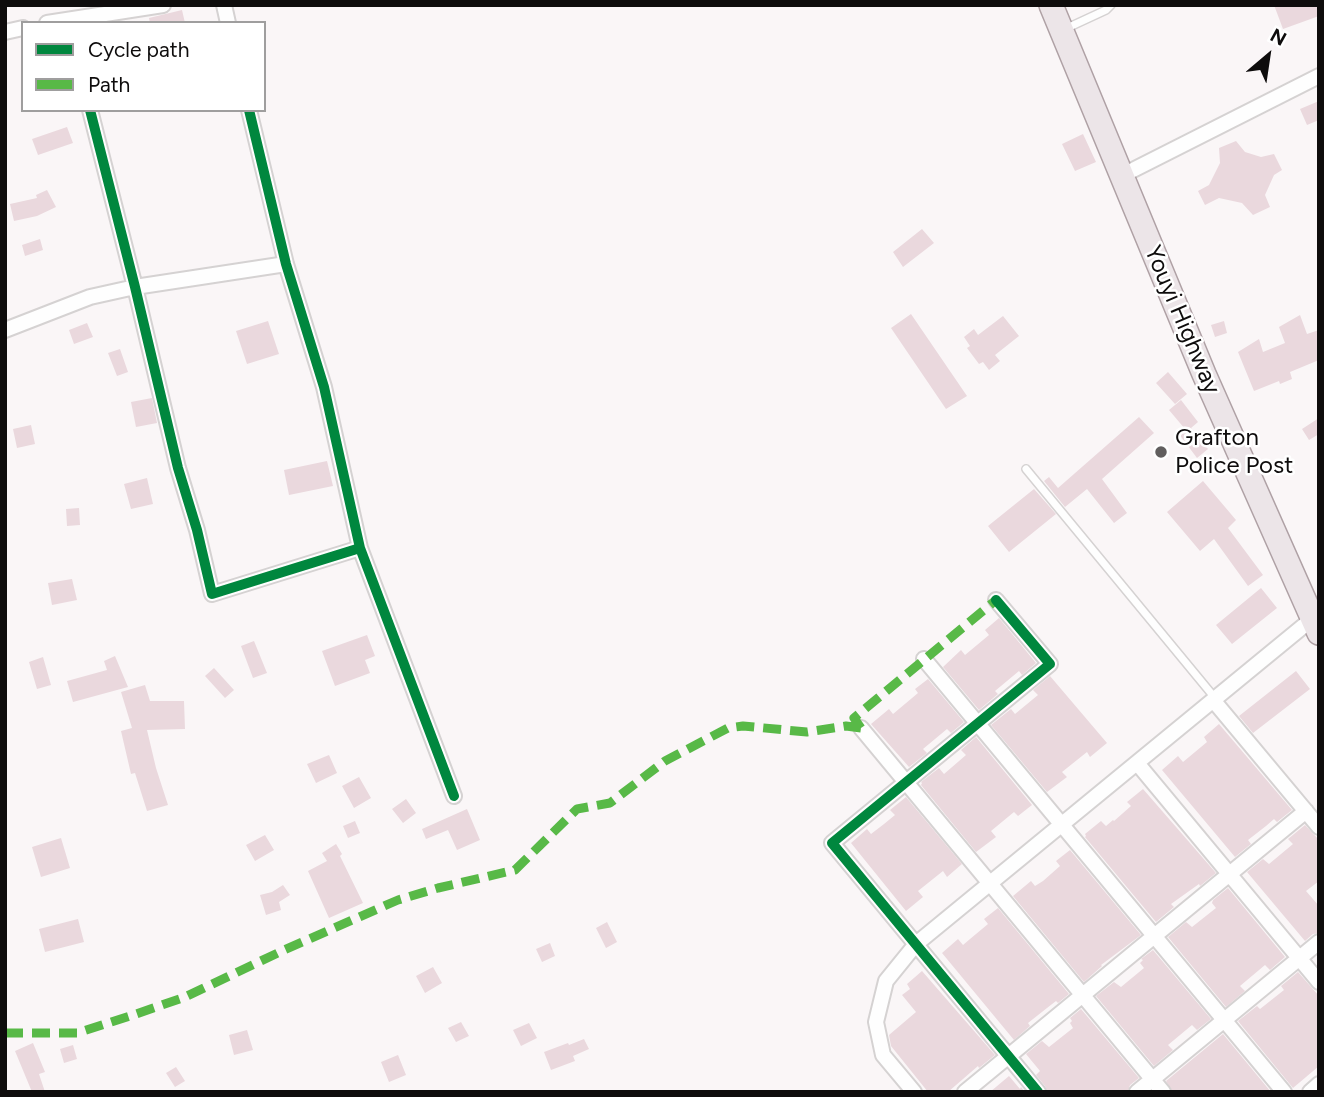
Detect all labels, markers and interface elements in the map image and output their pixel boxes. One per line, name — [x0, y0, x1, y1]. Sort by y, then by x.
legend — [21, 21, 266, 112]
north arrow — [1233, 21, 1303, 91]
text: N — [1266, 24, 1290, 51]
text: Cycle path — [88, 37, 189, 62]
text: Path — [88, 72, 130, 97]
street label: Youyi Highway — [1138, 241, 1226, 399]
place label: Grafton Police Post — [1175, 424, 1293, 480]
marker: Grafton Police Post — [1153, 444, 1169, 460]

